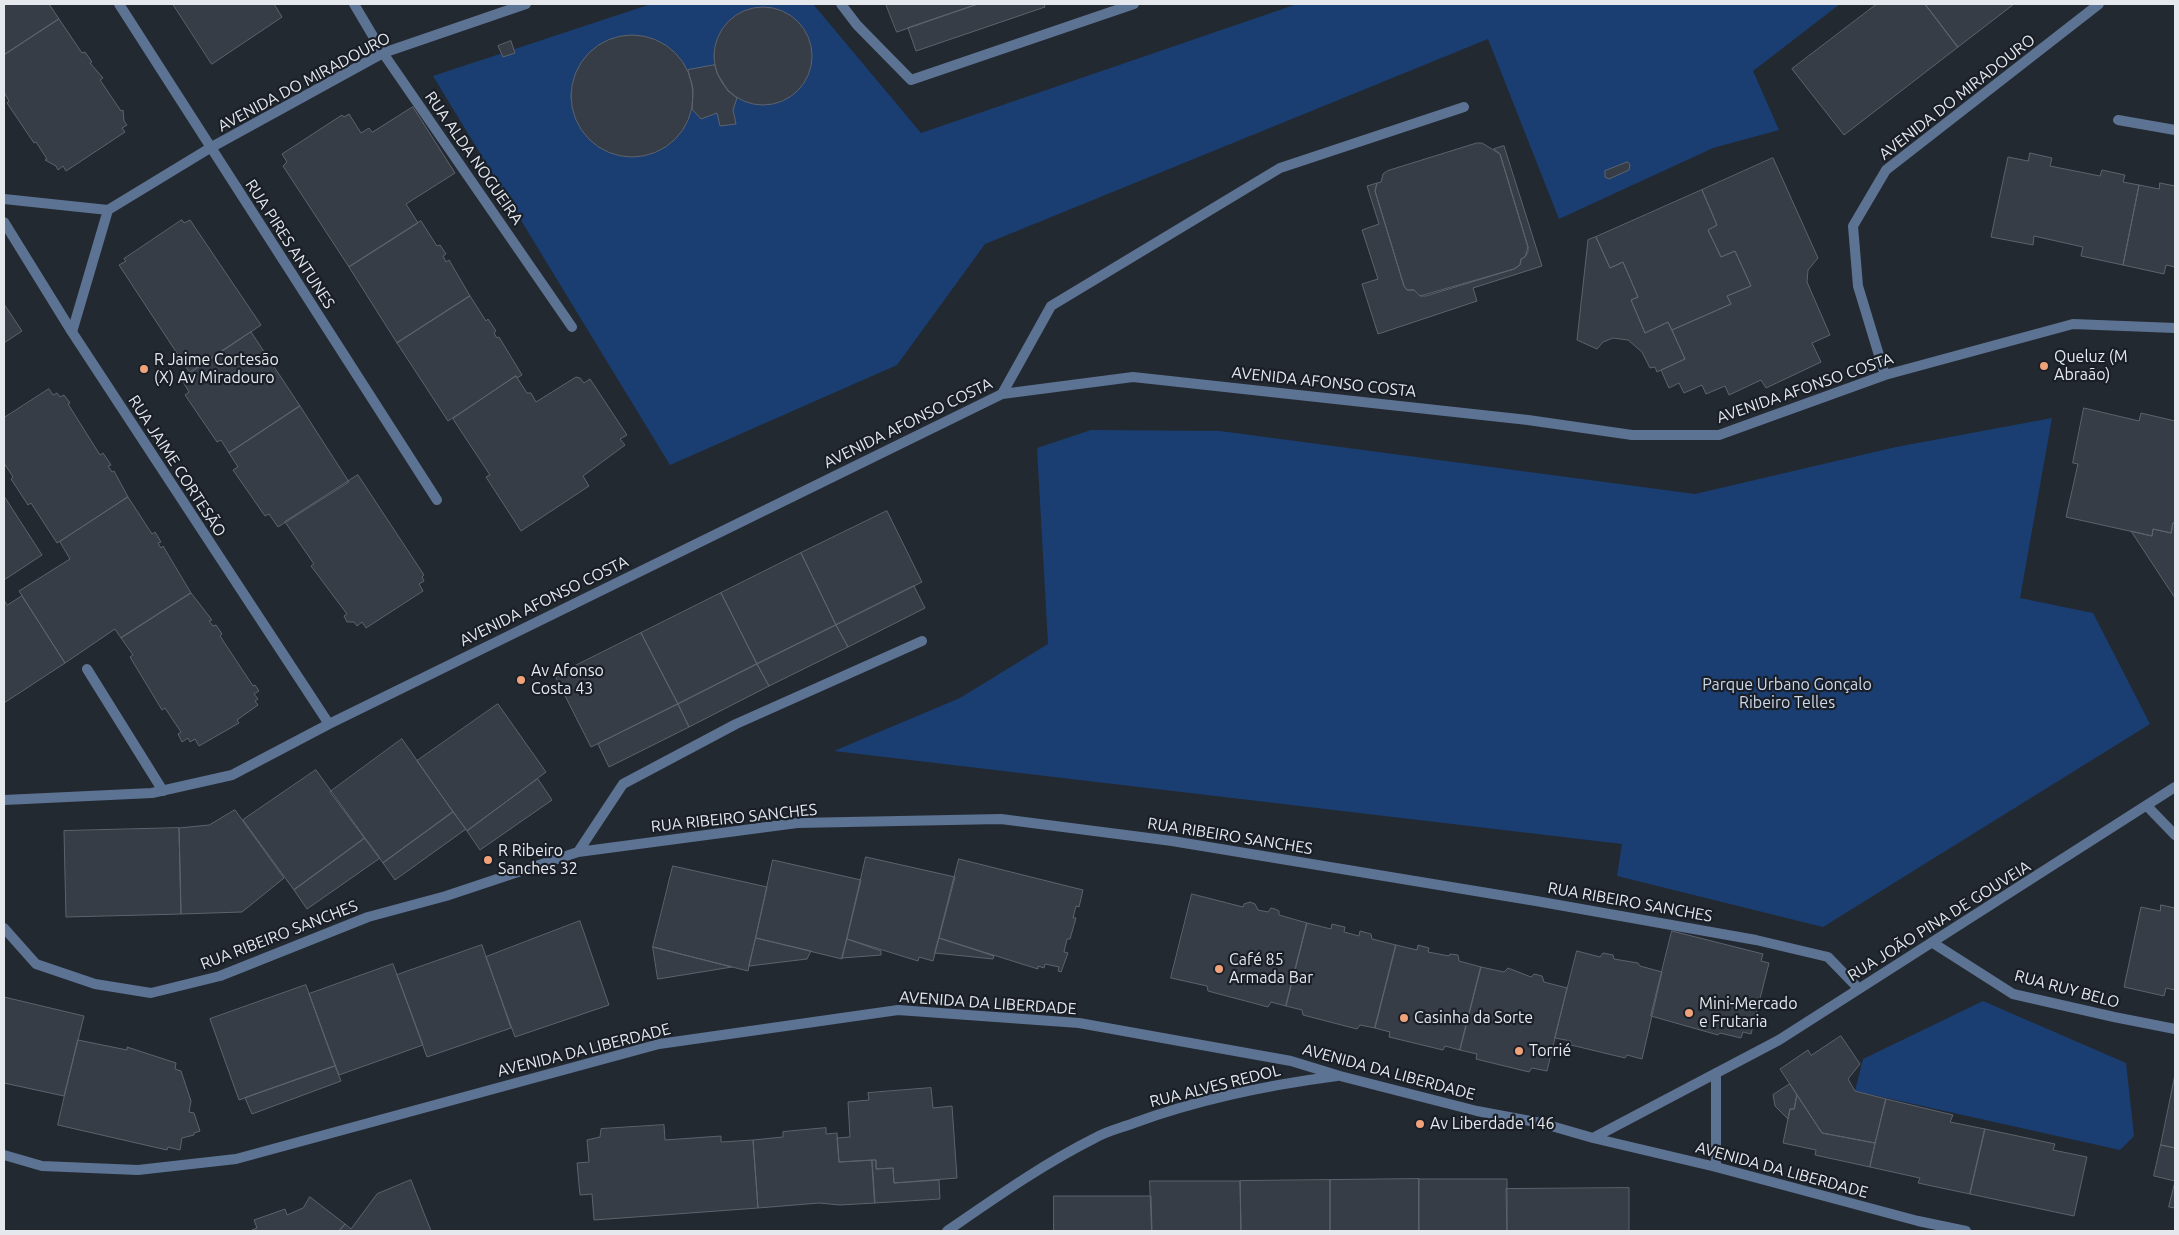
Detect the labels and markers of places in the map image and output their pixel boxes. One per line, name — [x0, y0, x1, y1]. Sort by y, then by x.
place label: Queluz (M Abraão) — [2054, 347, 2128, 385]
place label: R Jaime Cortesão (X) Av Miradouro — [154, 350, 279, 388]
marker: Queluz (M Abraão) — [2038, 360, 2050, 372]
marker: R Jaime Cortesão (X) Av Miradouro — [138, 363, 150, 375]
place label: Av Afonso Costa 43 — [531, 661, 604, 699]
marker: Av Afonso Costa 43 — [515, 674, 527, 686]
place label: R Ribeiro Sanches 32 — [498, 841, 578, 879]
marker: R Ribeiro Sanches 32 — [482, 854, 494, 866]
place label: Café 85 Armada Bar — [1229, 950, 1313, 988]
marker: Café 85 Armada Bar — [1213, 963, 1225, 975]
place label: Mini-Mercado e Frutaria — [1699, 994, 1798, 1032]
marker: Mini-Mercado e Frutaria — [1683, 1007, 1695, 1019]
place label: Casinha da Sorte — [1414, 1008, 1533, 1028]
marker: Casinha da Sorte — [1398, 1012, 1410, 1024]
place label: Torrié — [1529, 1041, 1571, 1061]
marker: Torrié — [1513, 1045, 1525, 1057]
place label: Av Liberdade 146 — [1430, 1114, 1554, 1134]
marker: Av Liberdade 146 — [1414, 1118, 1426, 1130]

